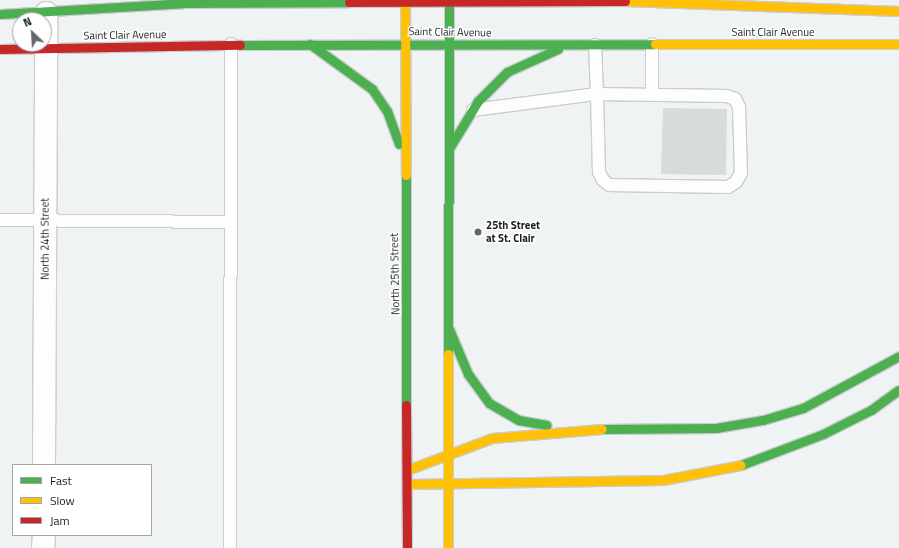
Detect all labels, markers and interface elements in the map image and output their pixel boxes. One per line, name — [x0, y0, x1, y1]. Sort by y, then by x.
north arrow — [12, 12, 52, 52]
text: N — [21, 13, 34, 31]
street label: Saint Clair Avenue — [408, 25, 492, 39]
street label: Saint Clair Avenue — [731, 25, 815, 39]
street label: Saint Clair Avenue — [83, 28, 167, 42]
street label: North 24th Street — [38, 198, 52, 280]
place label: 25th Street at St. Clair — [486, 219, 540, 245]
marker: 25th Street at St. Clair — [473, 227, 483, 237]
street label: North 25th Street — [388, 233, 402, 315]
legend — [12, 464, 152, 536]
text: Fast — [50, 471, 72, 490]
text: Slow — [50, 491, 75, 510]
text: Jam — [50, 511, 70, 530]

